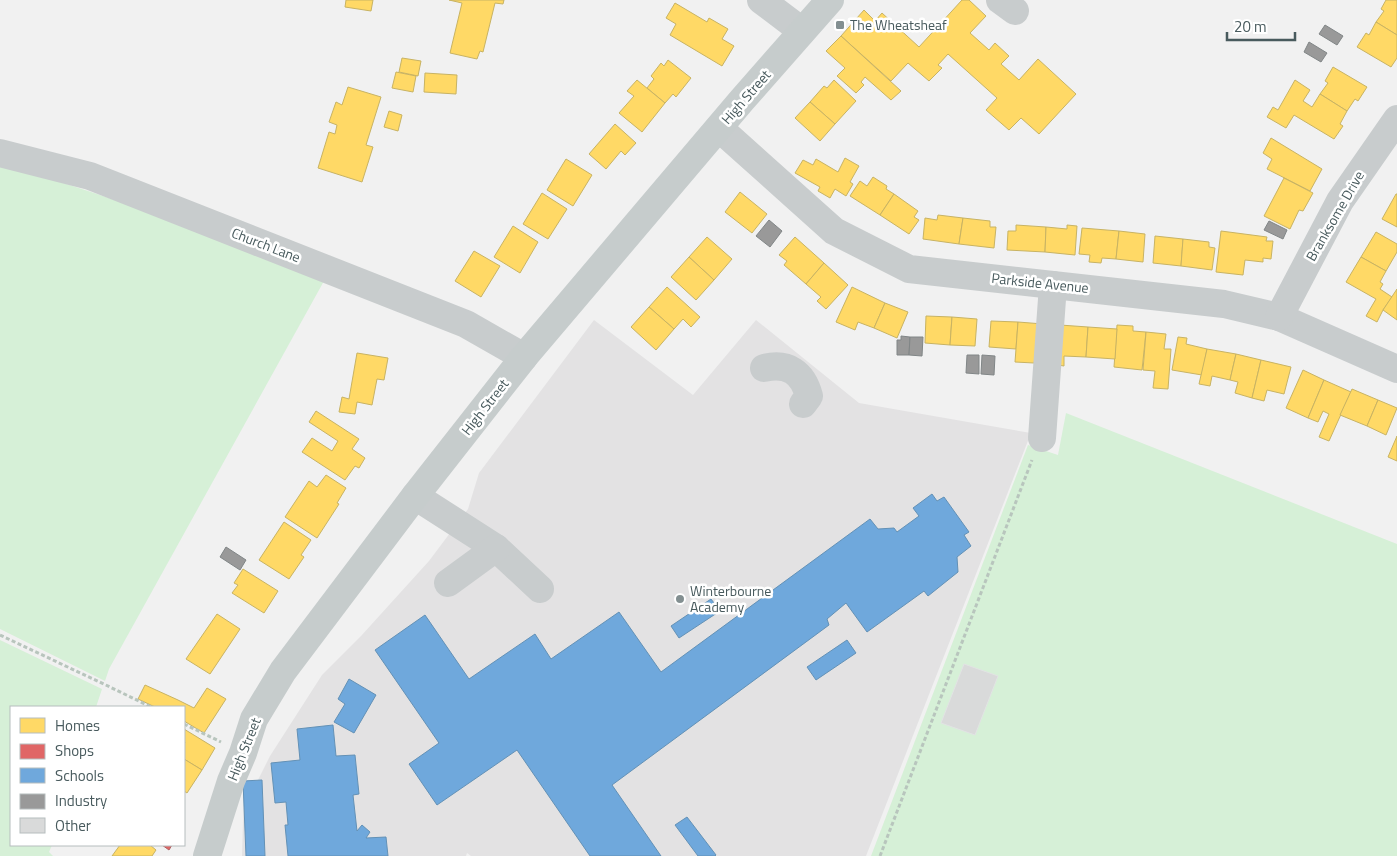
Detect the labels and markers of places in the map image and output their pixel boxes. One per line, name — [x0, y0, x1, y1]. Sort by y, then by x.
place label: The Wheatsheaf — [850, 14, 947, 35]
marker: The Wheatsheaf — [834, 19, 846, 31]
place label: Winterbourne Academy — [690, 580, 771, 617]
marker: Winterbourne Academy — [674, 593, 686, 605]

